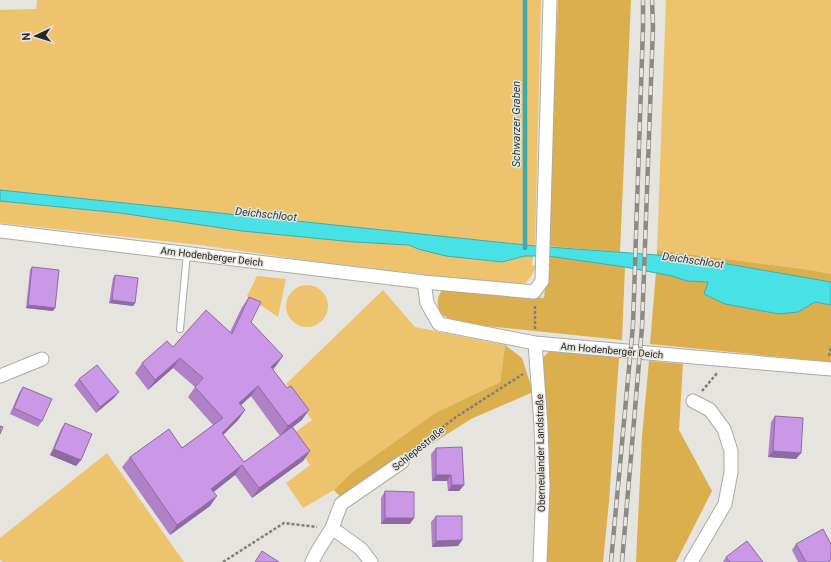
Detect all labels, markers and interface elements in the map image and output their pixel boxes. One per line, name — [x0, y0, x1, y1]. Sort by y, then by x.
north arrow — [16, 16, 56, 56]
text: N — [20, 32, 33, 41]
water label: Schwarzer Graben — [510, 81, 523, 167]
water label: Deichschloot — [234, 205, 298, 224]
street label: Am Hodenberger Deich — [160, 245, 264, 268]
water label: Deichschloot — [661, 250, 725, 271]
street label: Am Hodenberger Deich — [560, 341, 664, 360]
street label: Oberneulander Landstraße — [534, 394, 547, 512]
street label: Schlepestraße — [390, 424, 447, 473]

